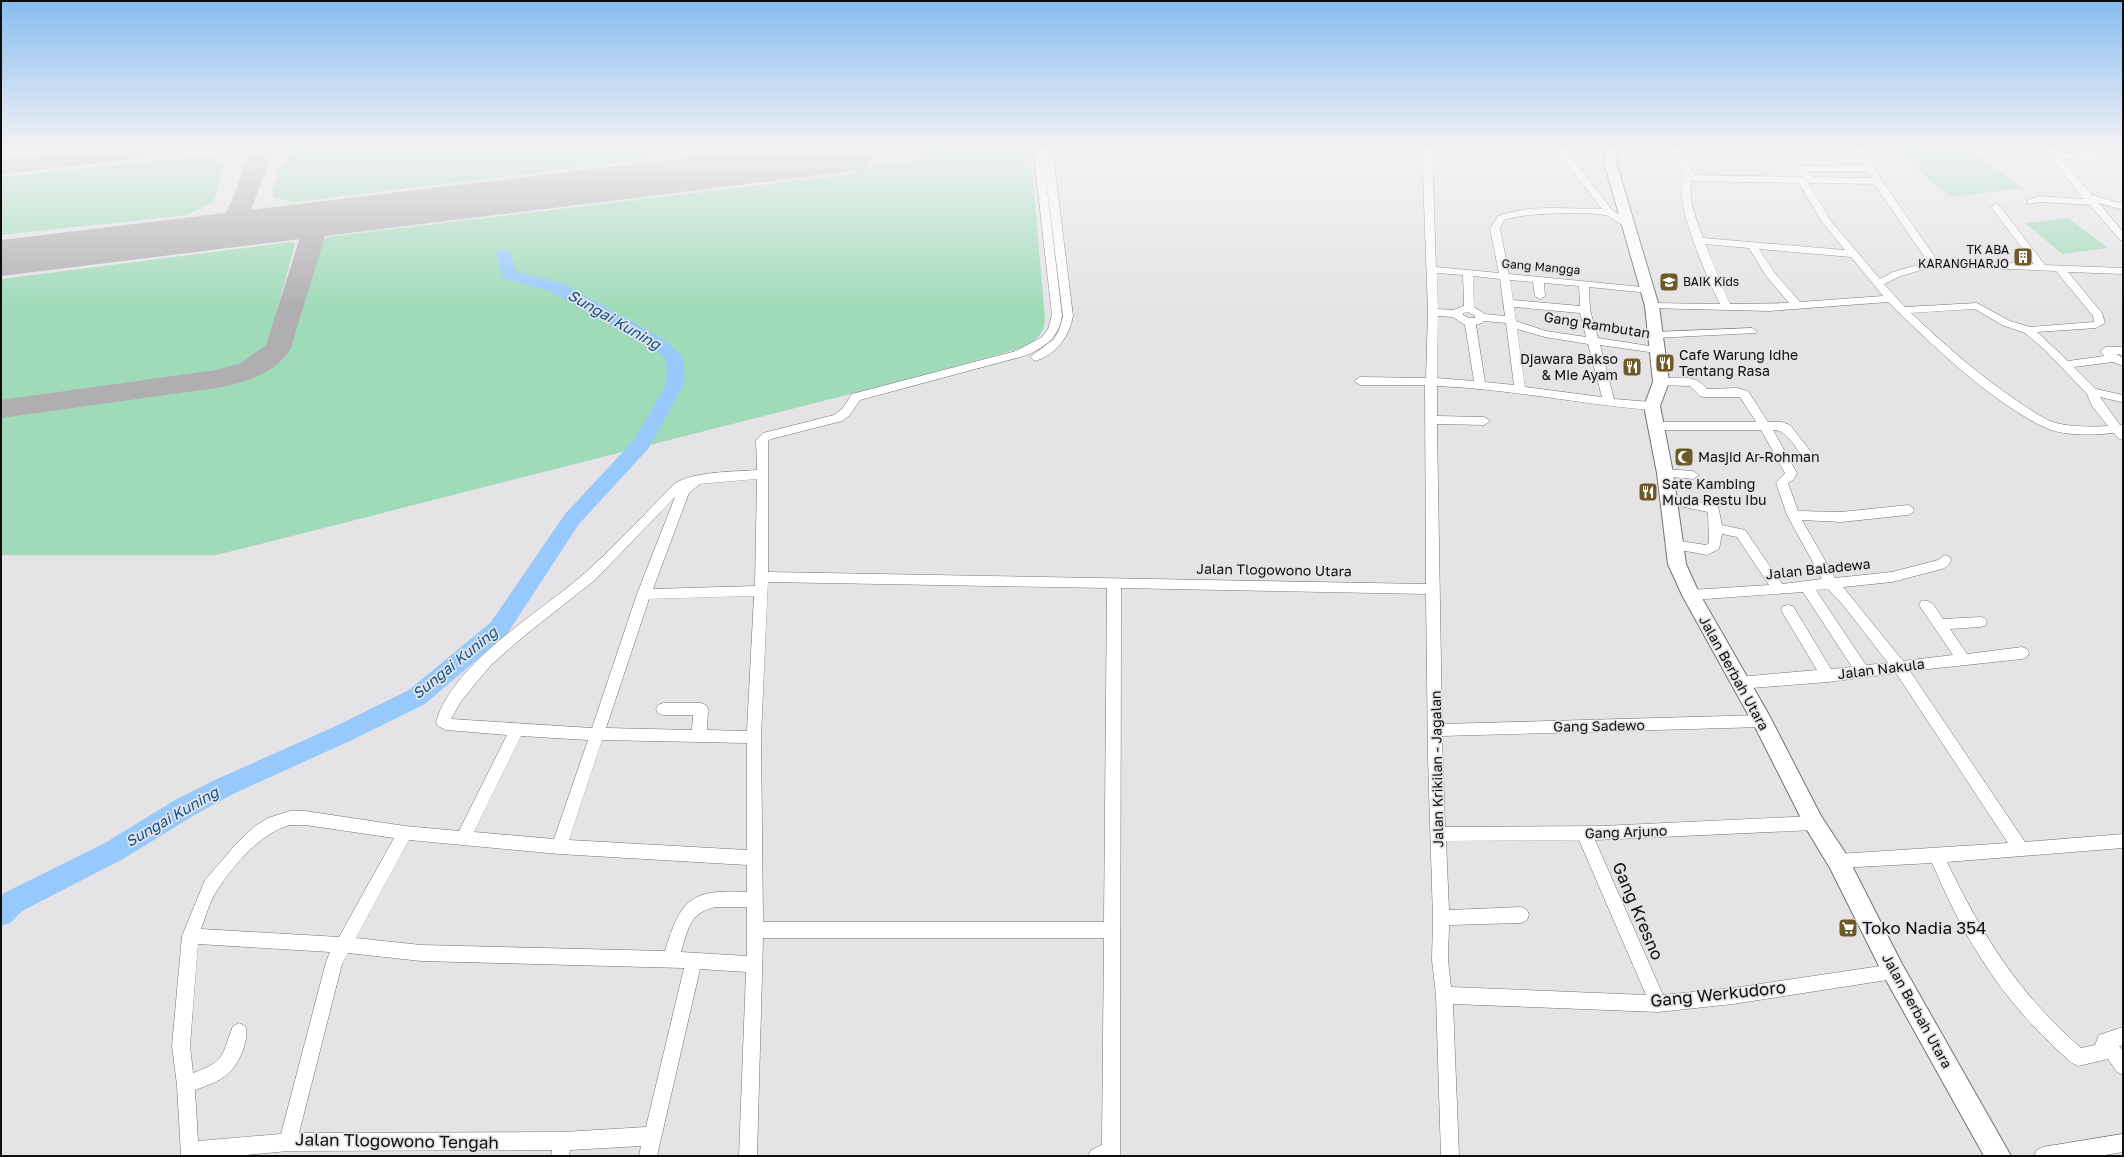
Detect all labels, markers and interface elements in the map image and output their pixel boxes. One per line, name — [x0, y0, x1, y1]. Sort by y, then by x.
place label: TK ABA KARANGHARJO — [1918, 242, 2009, 271]
building icon: TK ABA KARANGHARJO — [2012, 246, 2034, 268]
street label: Gang Mangga — [1501, 256, 1581, 277]
school or university icon: BAIK Kids — [1658, 271, 1680, 293]
place label: BAIK Kids — [1683, 274, 1739, 289]
water label: Sungai Kuning — [564, 285, 666, 355]
street label: Gang Rambutan — [1543, 308, 1651, 341]
place label: Cafe Warung Idhe Tentang Rasa — [1679, 346, 1798, 379]
place label: Djawara Bakso & Mie Ayam — [1520, 350, 1618, 383]
restaurant icon: Cafe Warung Idhe Tentang Rasa — [1654, 352, 1676, 374]
restaurant icon: Djawara Bakso & Mie Ayam — [1621, 356, 1643, 378]
mosque icon: Masjid Ar-Rohman — [1673, 446, 1695, 468]
place label: Masjid Ar-Rohman — [1698, 448, 1820, 465]
place label: Sate Kambing Muda Restu Ibu — [1662, 475, 1767, 508]
restaurant icon: Sate Kambing Muda Restu Ibu — [1637, 481, 1659, 503]
street label: Jalan Baladewa — [1765, 555, 1871, 582]
street label: Jalan Tlogowono Utara — [1196, 560, 1352, 579]
street label: Jalan Berbah Utara — [1696, 612, 1773, 733]
water label: Sungai Kuning — [408, 621, 503, 703]
street label: Jalan Nakula — [1836, 655, 1925, 682]
street label: Jalan Krikilan - Jagalan — [1427, 690, 1446, 848]
street label: Gang Sadewo — [1553, 716, 1645, 735]
water label: Sungai Kuning — [122, 781, 223, 851]
street label: Gang Arjuno — [1584, 822, 1668, 841]
street label: Gang Kresno — [1608, 859, 1669, 963]
supermarket icon: Toko Nadia 354 — [1837, 917, 1859, 939]
place label: Toko Nadia 354 — [1862, 917, 1987, 938]
street label: Jalan Berbah Utara — [1879, 950, 1956, 1071]
street label: Gang Werkudoro — [1649, 976, 1787, 1011]
street label: Jalan Tlogowono Tengah — [295, 1128, 499, 1153]

